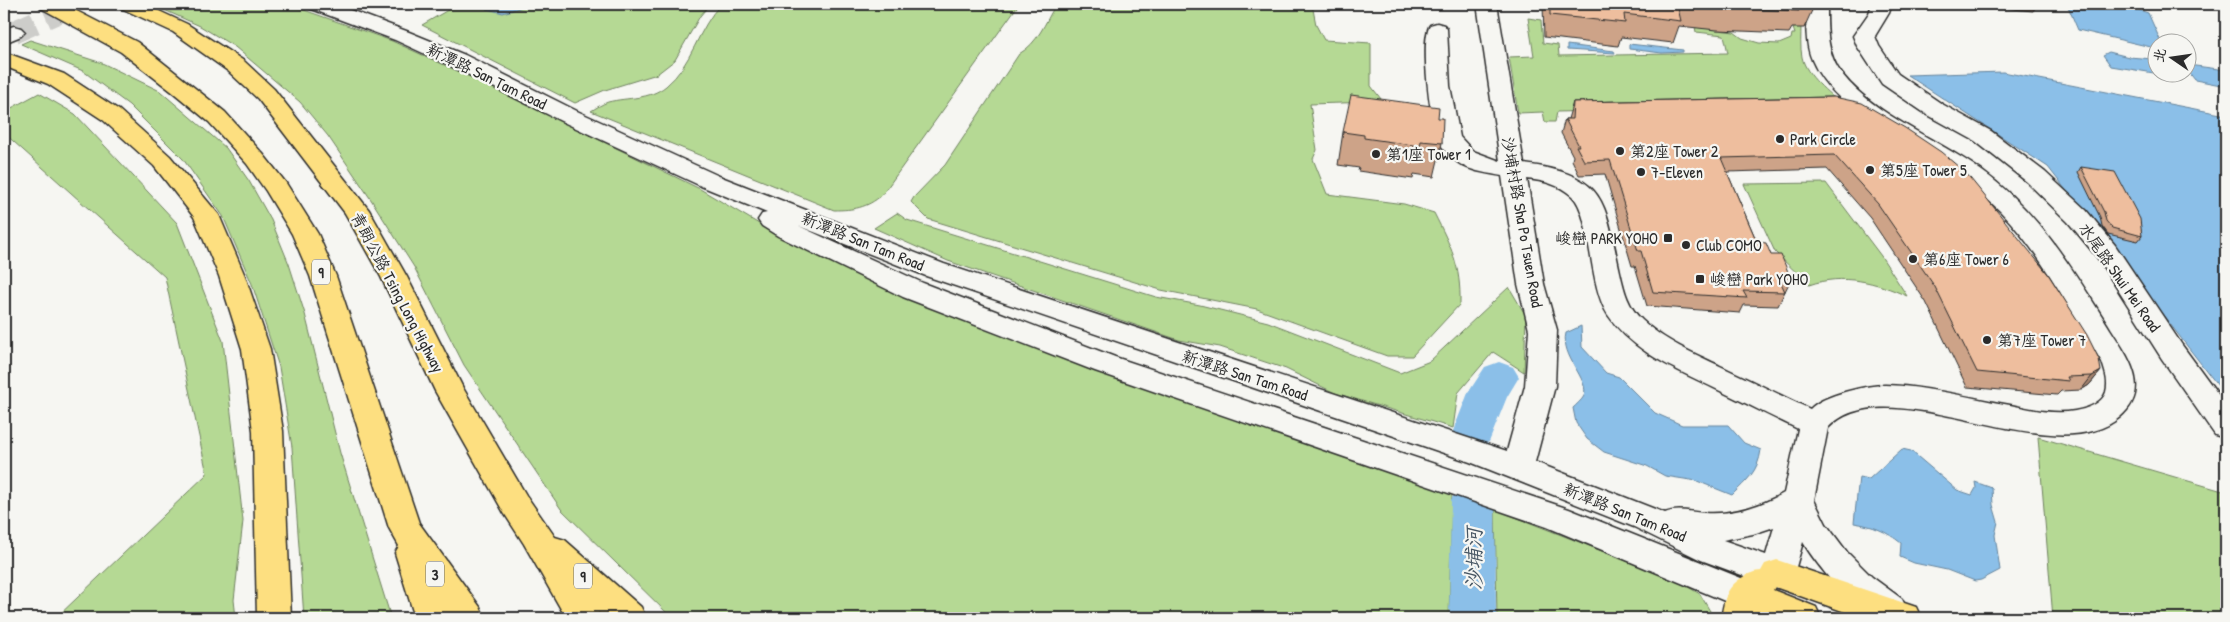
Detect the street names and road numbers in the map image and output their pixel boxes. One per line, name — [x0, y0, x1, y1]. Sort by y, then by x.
street label: 新潭路 San Tam Road — [423, 37, 551, 115]
street label: 沙埔村路 Sha Po Tsuen Road — [1497, 135, 1549, 309]
street label: 新潭路 San Tam Road — [798, 206, 928, 276]
street label: 青朗公路 Tsing Long Highway — [346, 208, 450, 376]
street label: 水尾路 Shui Mei Road — [2074, 218, 2166, 336]
road number: 9 — [312, 260, 330, 284]
street label: 新潭路 San Tam Road — [1179, 344, 1311, 406]
street label: 新潭路 San Tam Road — [1560, 477, 1690, 547]
road number: 3 — [426, 562, 444, 586]
road number: 9 — [574, 564, 592, 588]

